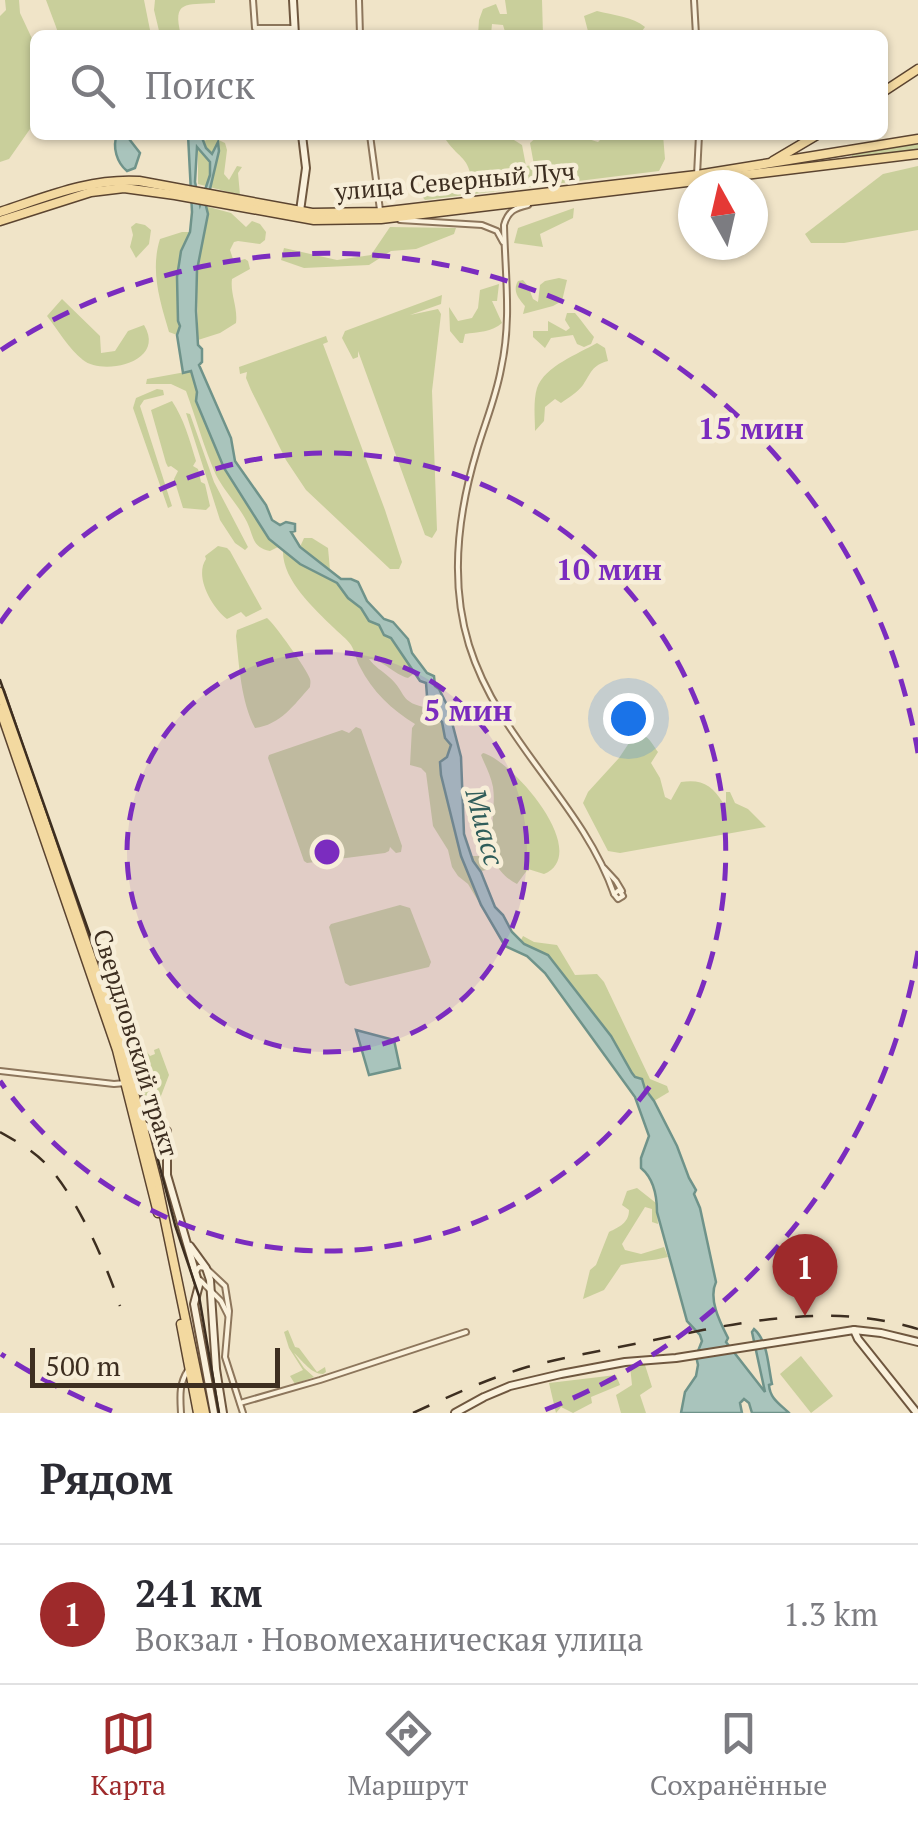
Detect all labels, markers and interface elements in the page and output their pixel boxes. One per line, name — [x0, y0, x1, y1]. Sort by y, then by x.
search box — [30, 30, 888, 140]
icon: search — [65, 58, 120, 113]
text: Поиск — [145, 60, 255, 110]
street label: улица Северный Луч — [332, 154, 577, 208]
north arrow — [678, 170, 768, 260]
text: 15 мин — [698, 408, 804, 448]
text: 10 мин — [556, 549, 662, 589]
text: 5 мин — [423, 690, 513, 730]
your location — [603, 693, 654, 744]
water label: Миасс — [457, 783, 514, 870]
centre of rings — [309, 834, 345, 870]
street label: Свердловский тракт — [86, 925, 187, 1161]
pin: 1 — [772, 1234, 838, 1316]
scale bar — [30, 1343, 280, 1388]
text: 500 m — [45, 1347, 121, 1384]
text: Рядом — [40, 1450, 173, 1506]
text: 241 км — [135, 1568, 263, 1618]
text: 1 — [63, 1593, 82, 1635]
text: 1.3 km — [783, 1593, 878, 1635]
text: Вокзал · Новомеханическая улица — [135, 1618, 643, 1660]
tab: Карта — [91, 1706, 166, 1803]
tab: Маршрут — [347, 1706, 469, 1803]
tab: Сохранённые — [650, 1706, 827, 1803]

